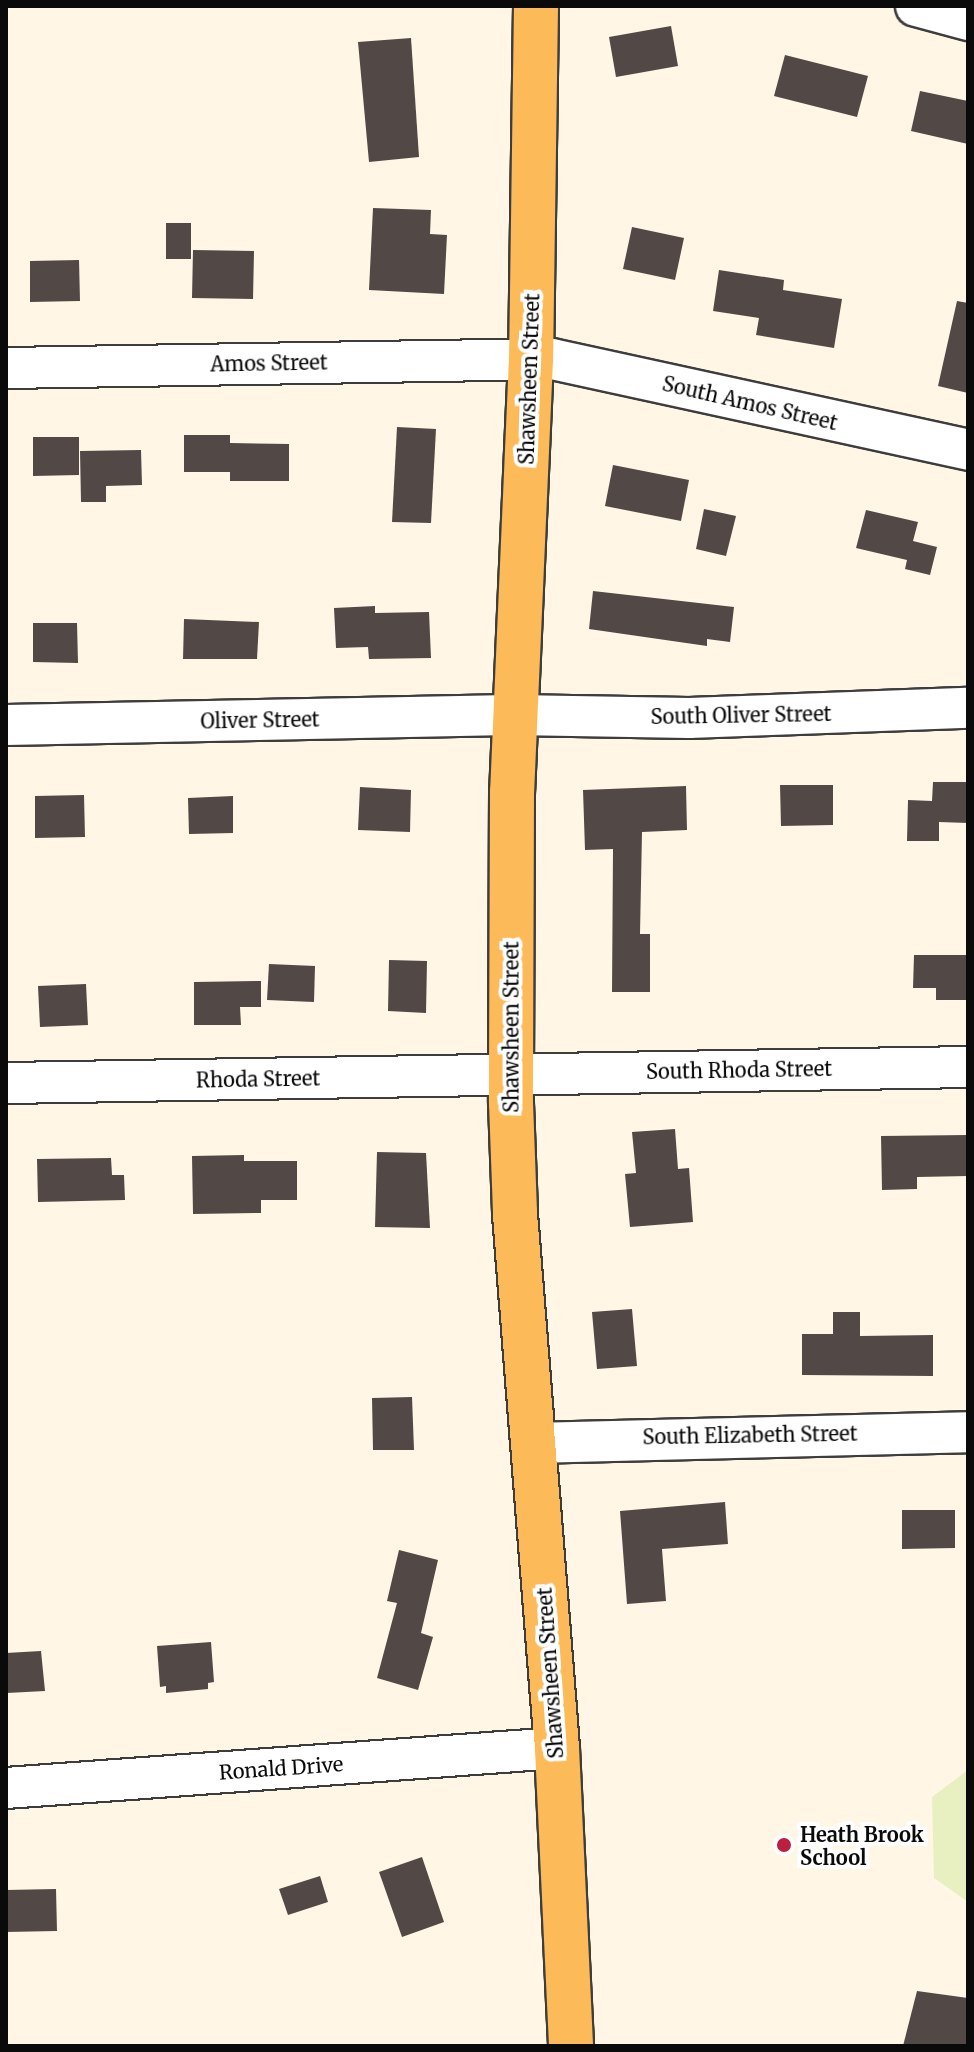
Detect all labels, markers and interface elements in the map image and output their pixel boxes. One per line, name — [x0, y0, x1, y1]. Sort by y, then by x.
street label: Shawsheen Street — [514, 293, 544, 465]
street label: Amos Street — [210, 350, 328, 376]
street label: South Amos Street — [660, 371, 840, 435]
street label: South Oliver Street — [650, 701, 832, 729]
street label: Oliver Street — [200, 707, 320, 733]
street label: Shawsheen Street — [499, 941, 523, 1113]
street label: South Rhoda Street — [646, 1056, 832, 1084]
street label: Rhoda Street — [196, 1066, 320, 1092]
street label: South Elizabeth Street — [642, 1421, 858, 1449]
street label: Shawsheen Street — [532, 1587, 568, 1759]
street label: Ronald Drive — [218, 1752, 344, 1784]
place label: Heath Brook School — [800, 1822, 924, 1869]
marker: Heath Brook School — [775, 1836, 793, 1854]

